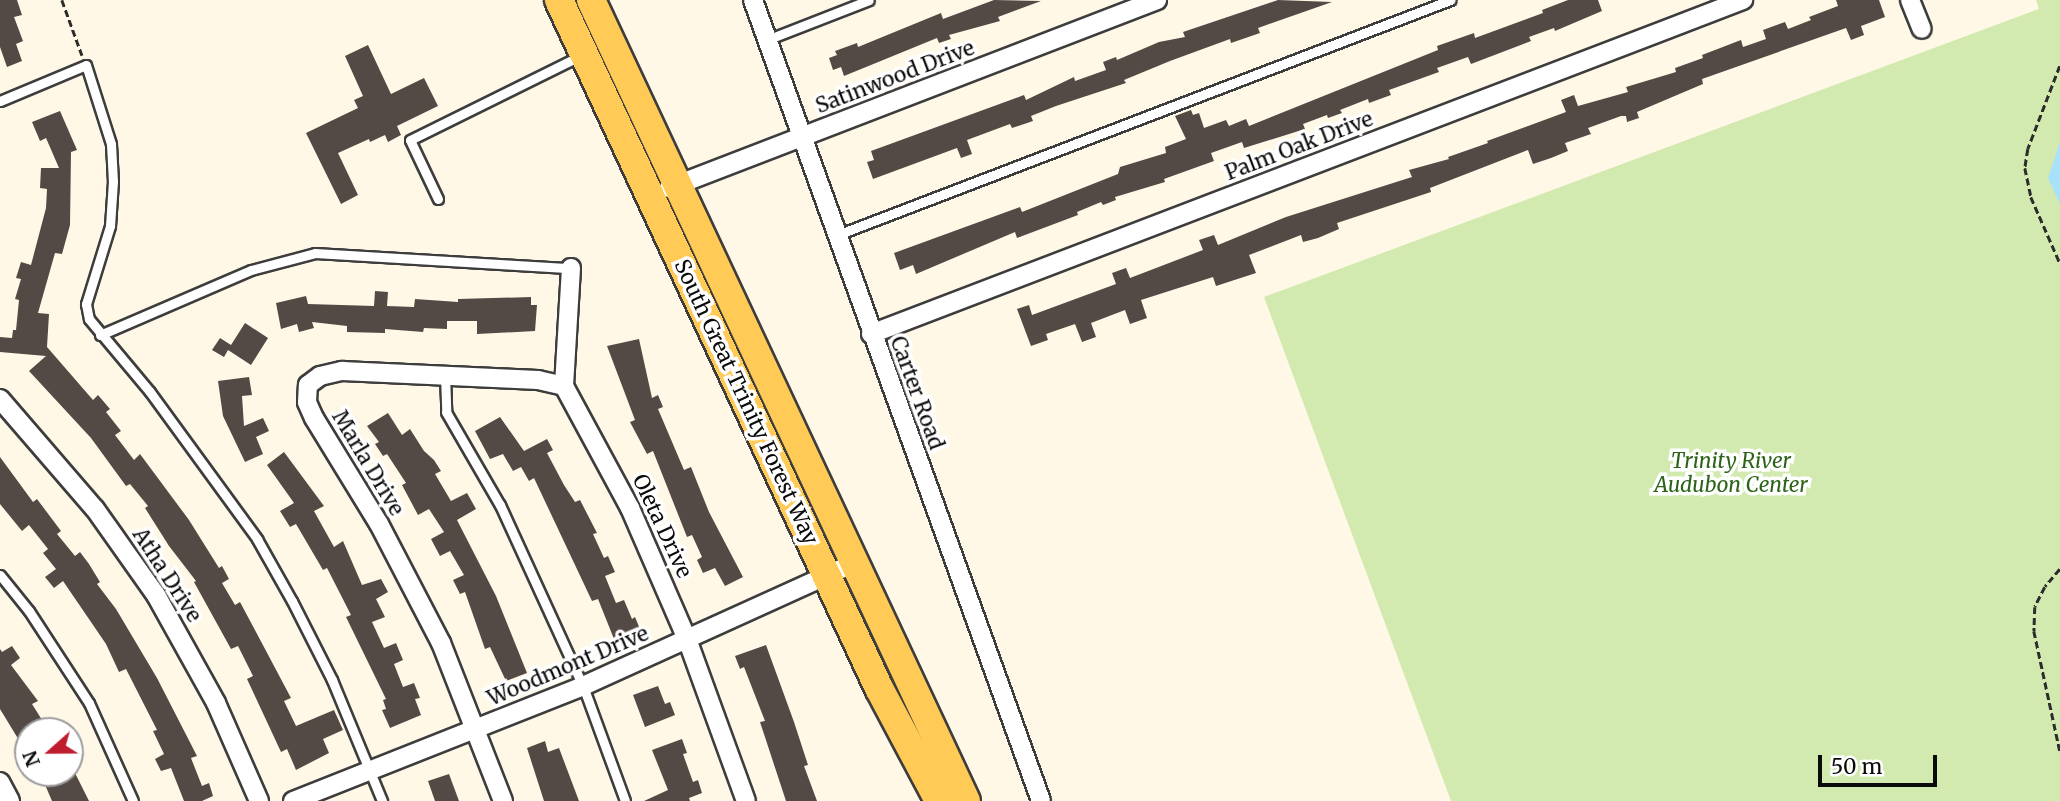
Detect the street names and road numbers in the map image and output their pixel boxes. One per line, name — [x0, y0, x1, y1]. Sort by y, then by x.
street label: Satinwood Drive — [812, 35, 978, 119]
street label: Palm Oak Drive — [1222, 106, 1376, 186]
street label: South Great Trinity Forest Way — [669, 256, 823, 548]
street label: Carter Road — [885, 333, 949, 453]
street label: Marla Drive — [327, 406, 409, 520]
street label: Oleta Drive — [627, 470, 697, 582]
street label: Atha Drive — [127, 523, 207, 627]
street label: Woodmont Drive — [484, 621, 652, 711]

